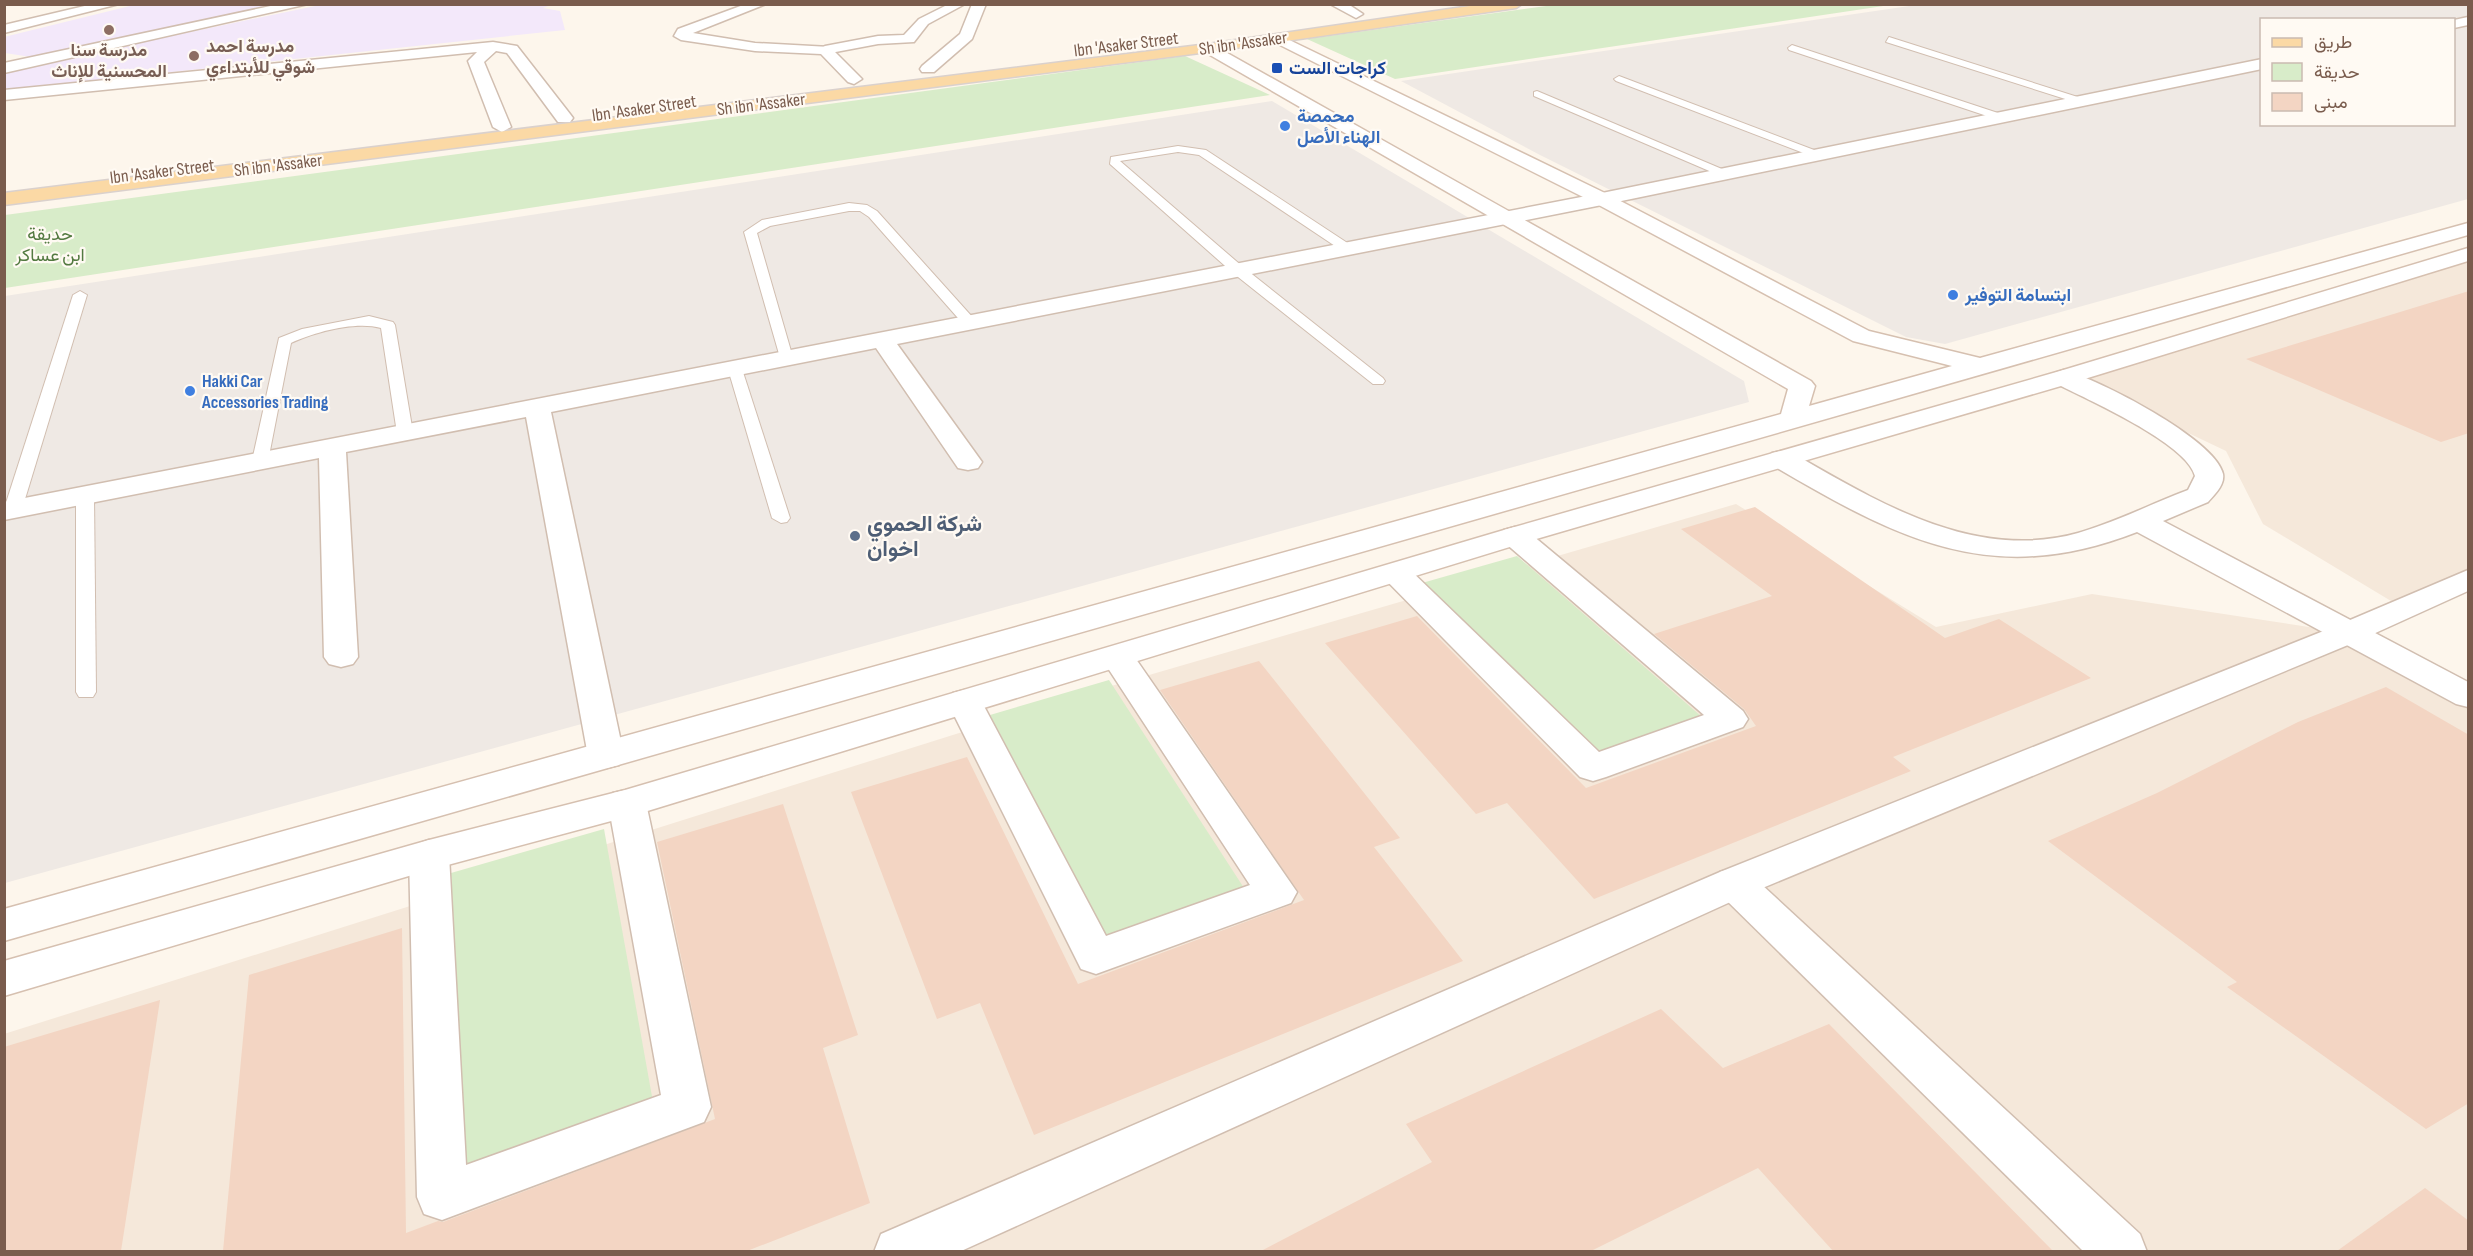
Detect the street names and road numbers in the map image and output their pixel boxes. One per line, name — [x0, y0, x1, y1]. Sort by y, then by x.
street label: Sh ibn 'Assaker — [1198, 27, 1289, 60]
street label: Ibn 'Asaker Street — [1072, 28, 1180, 61]
street label: Sh ibn 'Assaker — [716, 89, 806, 120]
street label: Ibn 'Asaker Street — [590, 91, 698, 126]
street label: Sh ibn 'Assaker — [233, 150, 323, 181]
street label: Ibn 'Asaker Street — [108, 155, 216, 188]

